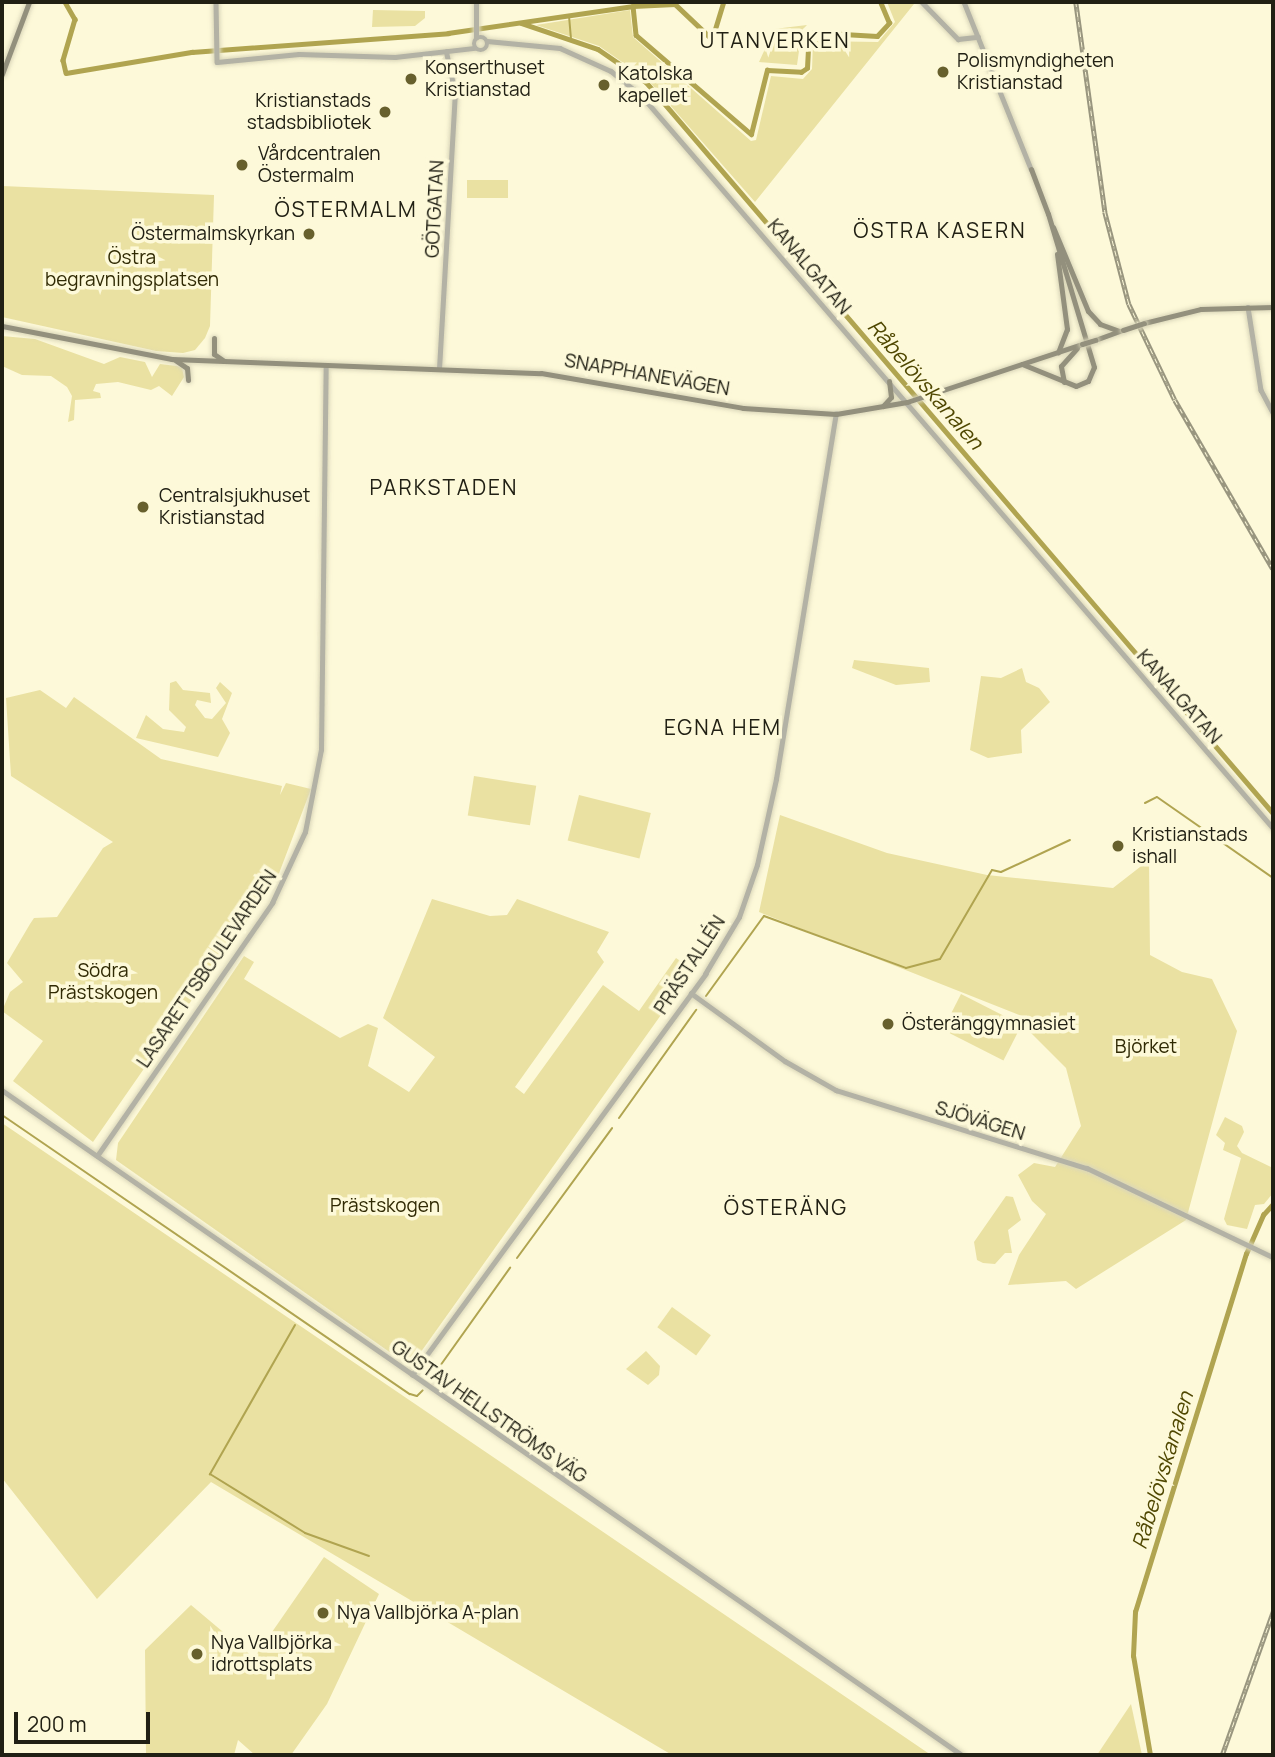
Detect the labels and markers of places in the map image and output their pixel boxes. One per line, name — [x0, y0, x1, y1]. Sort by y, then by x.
place label: Polismyndigheten Kristianstad — [957, 50, 1114, 94]
place label: Konserthuset Kristianstad — [425, 57, 545, 101]
place label: Katolska kapellet — [618, 63, 693, 107]
marker: Polismyndigheten Kristianstad — [935, 64, 951, 80]
marker: Konserthuset Kristianstad — [403, 71, 419, 87]
marker: Katolska kapellet — [596, 77, 612, 93]
place label: Kristianstads stadsbibliotek — [247, 90, 371, 134]
marker: Kristianstads stadsbibliotek — [377, 104, 393, 120]
place label: Vårdcentralen Östermalm — [258, 143, 381, 187]
marker: Vårdcentralen Östermalm — [232, 155, 252, 175]
place label: Östermalmskyrkan — [131, 223, 295, 245]
marker: Östermalmskyrkan — [301, 226, 317, 242]
place label: Centralsjukhuset Kristianstad — [159, 485, 310, 529]
marker: Centralsjukhuset Kristianstad — [133, 497, 153, 517]
place label: Kristianstads ishall — [1132, 824, 1248, 868]
marker: Kristianstads ishall — [1110, 838, 1126, 854]
place label: Österänggymnasiet — [902, 1013, 1076, 1035]
marker: Österänggymnasiet — [880, 1016, 896, 1032]
place label: Nya Vallbjörka A-plan — [337, 1602, 519, 1624]
marker: Nya Vallbjörka A-plan — [315, 1605, 331, 1621]
place label: Nya Vallbjörka idrottsplats — [211, 1632, 332, 1676]
marker: Nya Vallbjörka idrottsplats — [189, 1646, 205, 1662]

